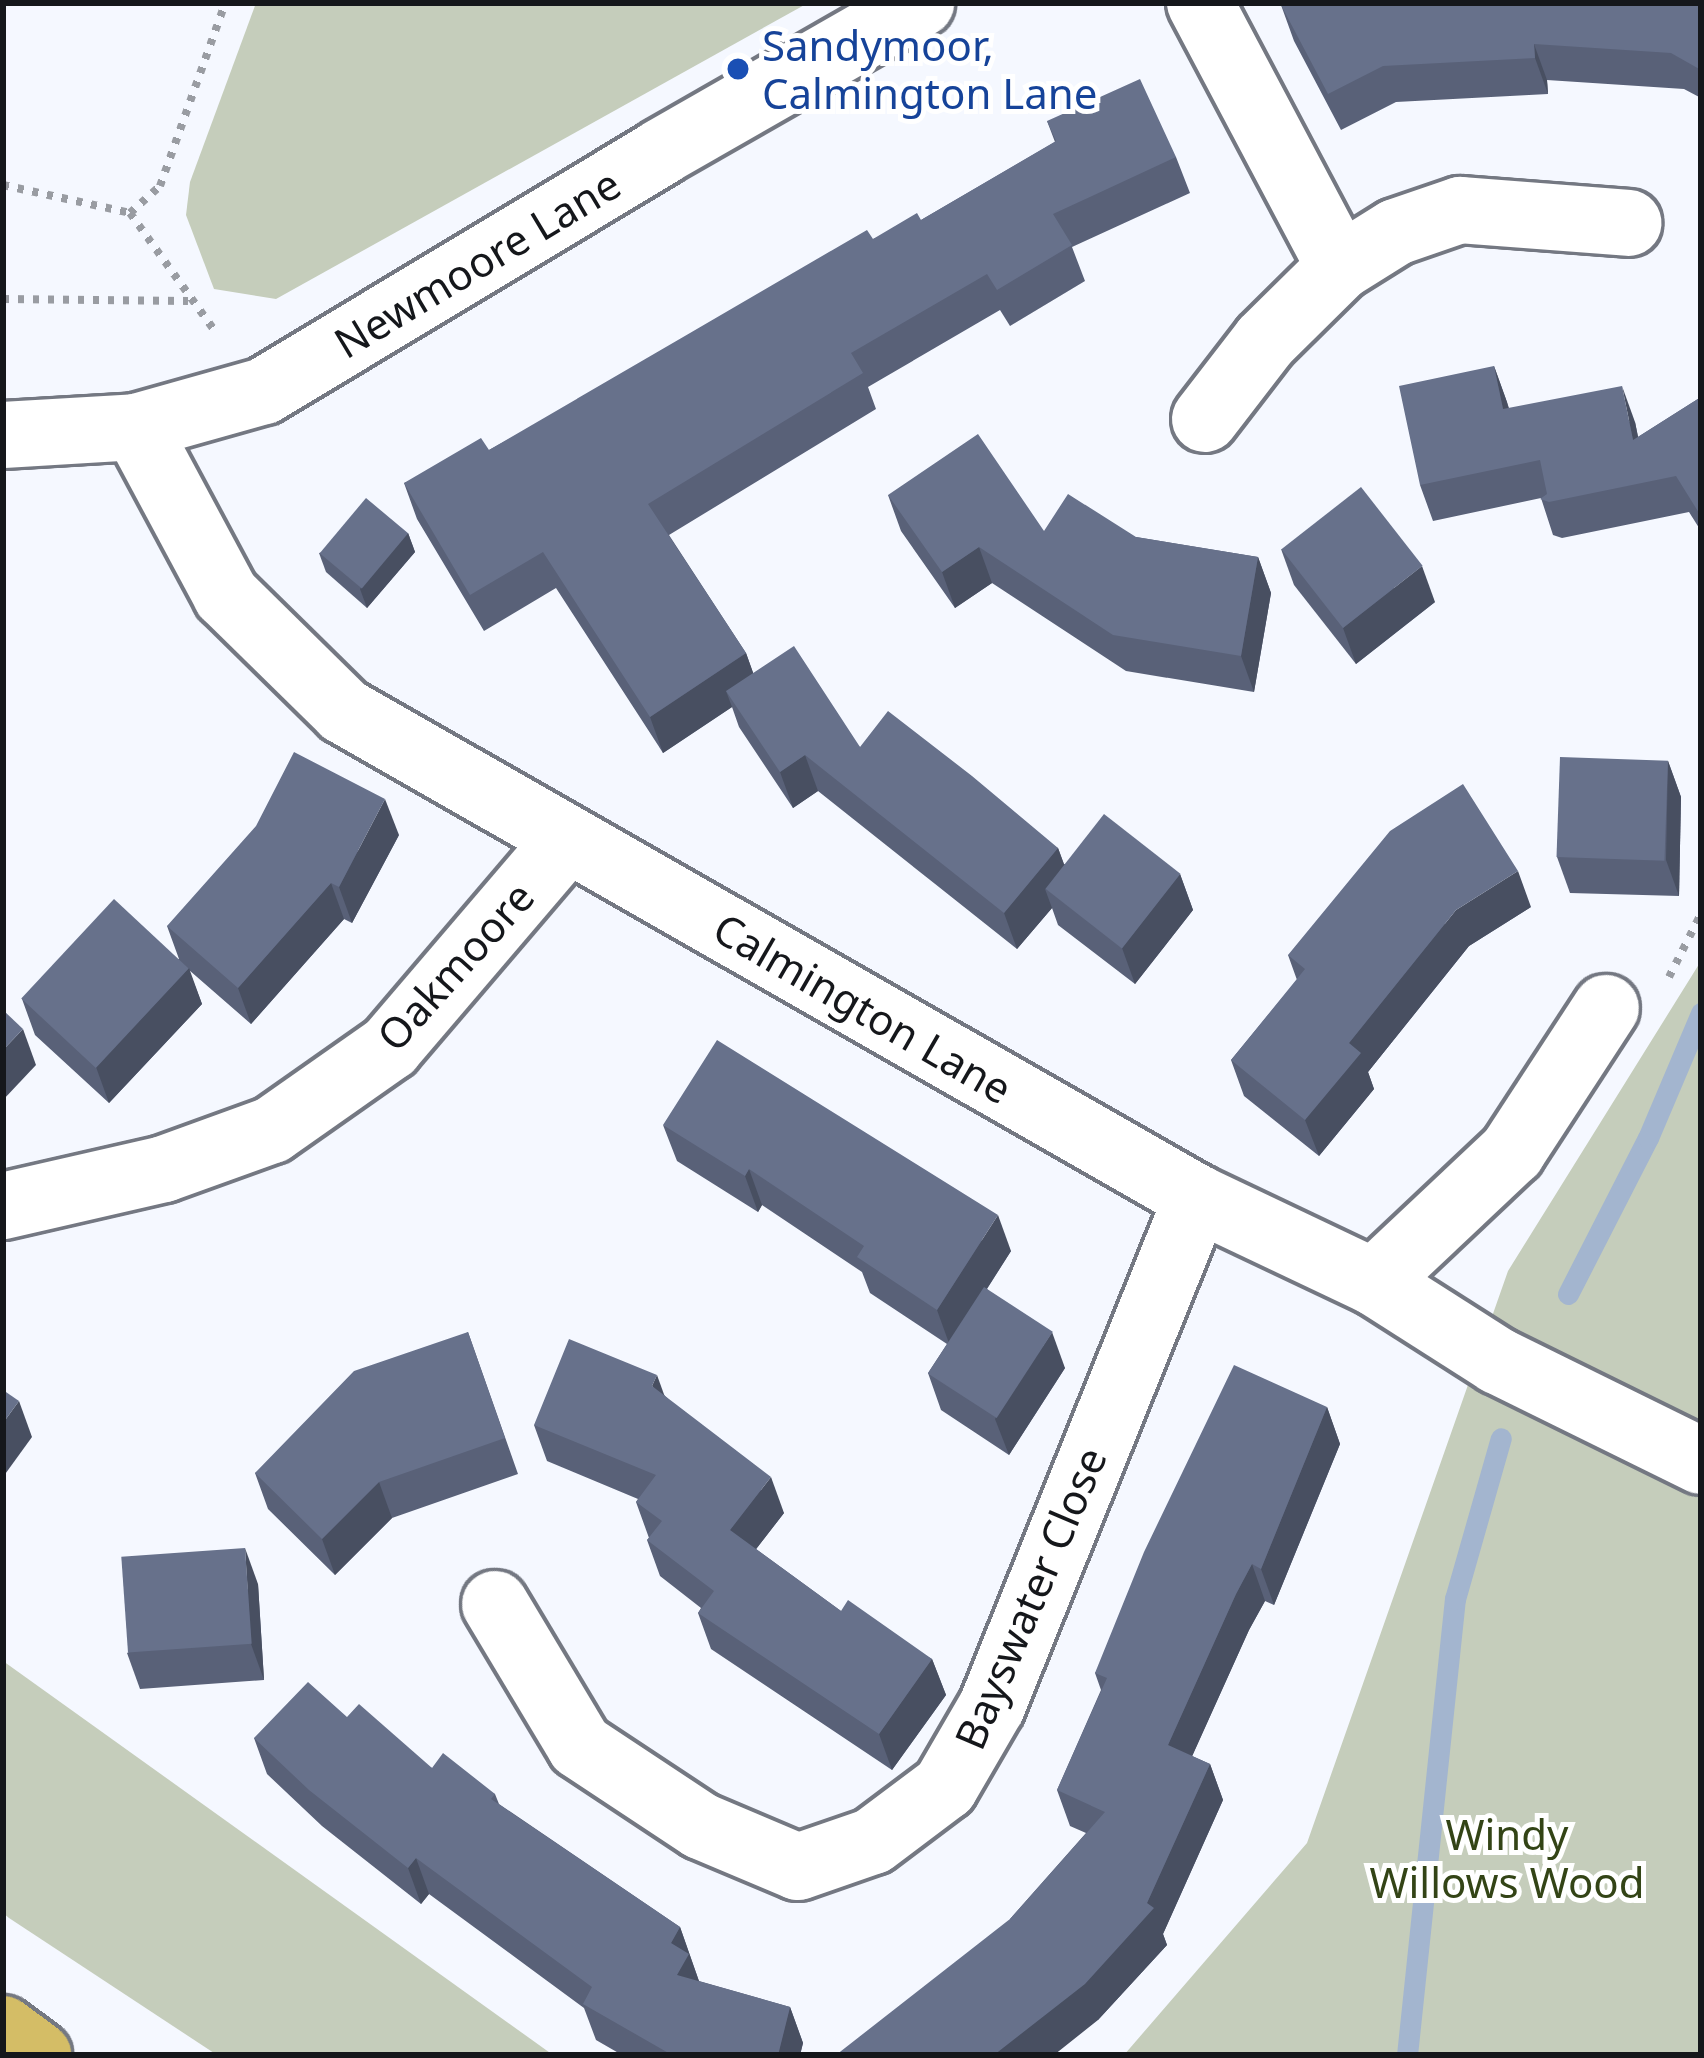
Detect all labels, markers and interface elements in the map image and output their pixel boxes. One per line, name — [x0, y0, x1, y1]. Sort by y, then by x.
place label: Sandymoor, Calmington Lane — [762, 20, 1097, 118]
marker: Sandymoor, Calmington Lane — [725, 56, 751, 82]
street label: Newmoore Lane — [325, 158, 629, 368]
street label: Oakmoore — [366, 871, 544, 1061]
street label: Calmington Lane — [705, 902, 1021, 1114]
street label: Bayswater Close — [944, 1440, 1116, 1756]
park label: Windy Willows Wood — [1369, 1809, 1645, 1908]

